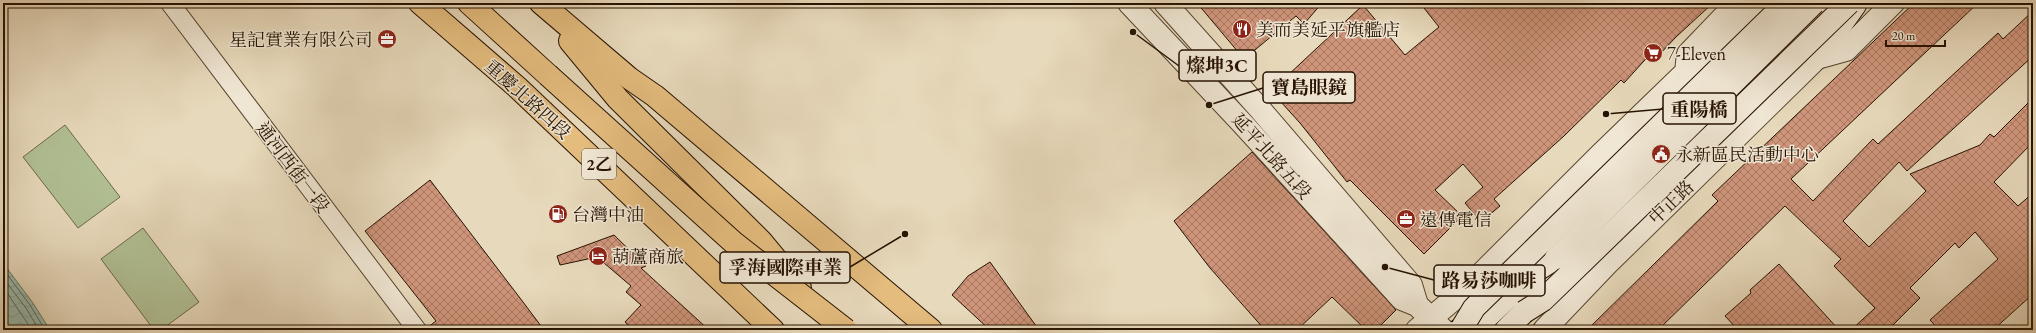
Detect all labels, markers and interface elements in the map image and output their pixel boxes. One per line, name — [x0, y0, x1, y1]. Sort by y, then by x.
restaurant icon: 美而美延平旗艦店 — [1231, 18, 1253, 40]
place label: 美而美延平旗艦店 — [1256, 18, 1400, 41]
scale bar — [1886, 22, 1945, 48]
place label: 星記實業有限公司 — [229, 28, 373, 51]
office icon: 星記實業有限公司 — [376, 28, 398, 50]
text: 20 m — [1892, 28, 1916, 44]
supermarket icon: 7-Eleven — [1642, 42, 1664, 64]
place label: 7-Eleven — [1667, 42, 1727, 65]
callout: 燦坤3C — [1179, 50, 1256, 81]
text: 燦坤3C — [1186, 53, 1248, 78]
street label: 重慶北路四段 — [480, 54, 576, 144]
callout: 寶島眼鏡 — [1263, 72, 1355, 103]
text: 寶島眼鏡 — [1271, 75, 1347, 100]
callout: 重陽橋 — [1663, 93, 1736, 124]
text: 重陽橋 — [1670, 97, 1728, 122]
street label: 延平北路五段 — [1227, 108, 1317, 204]
street label: 通河西街一段 — [251, 117, 335, 217]
public building icon: 永新區民活動中心 — [1650, 143, 1672, 165]
place label: 永新區民活動中心 — [1675, 143, 1819, 166]
road number: 2乙 — [582, 149, 616, 179]
street label: 中正路 — [1644, 175, 1698, 229]
fuel station icon: 台灣中油 — [547, 203, 569, 225]
place label: 台灣中油 — [572, 203, 644, 226]
office icon: 遠傳電信 — [1395, 208, 1417, 230]
place label: 遠傳電信 — [1420, 208, 1492, 231]
hotel icon: 葫蘆商旅 — [587, 245, 609, 267]
place label: 葫蘆商旅 — [612, 245, 684, 268]
callout: 孚海國際車業 — [720, 252, 850, 283]
text: 孚海國際車業 — [728, 255, 842, 280]
callout: 路易莎咖啡 — [1434, 265, 1545, 296]
text: 路易莎咖啡 — [1441, 268, 1537, 293]

